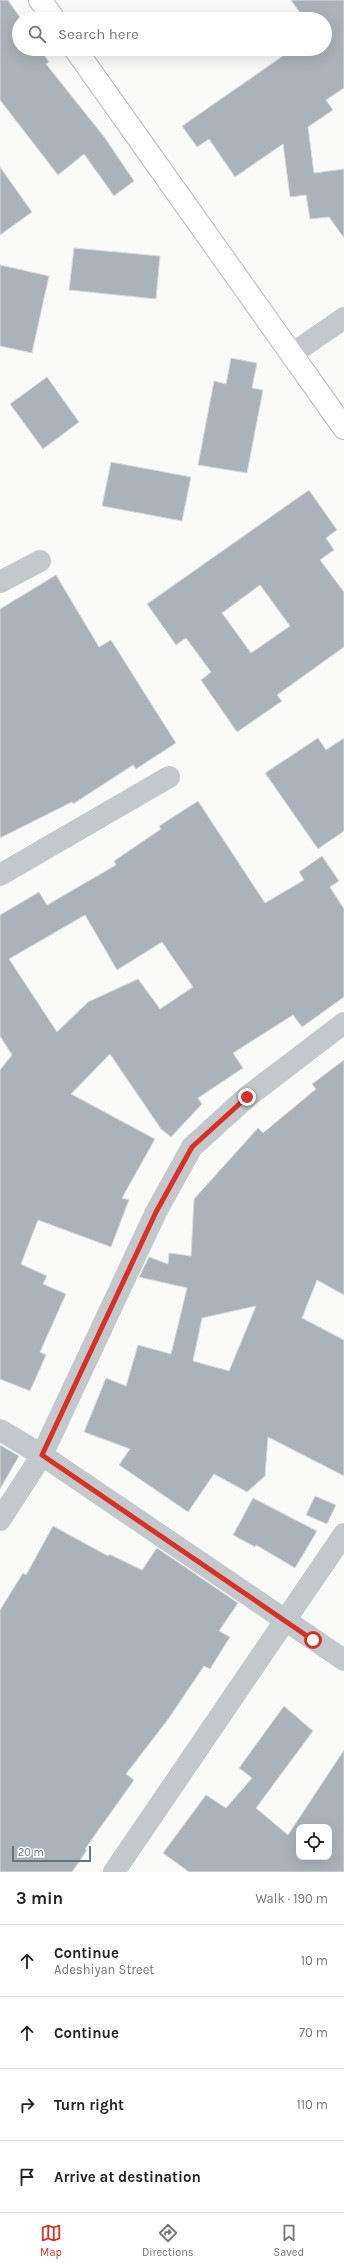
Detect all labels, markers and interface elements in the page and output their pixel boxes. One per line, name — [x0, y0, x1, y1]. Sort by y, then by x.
search box — [12, 12, 332, 56]
icon: search — [26, 23, 48, 45]
text: Search here — [58, 25, 139, 43]
route end — [238, 1088, 256, 1106]
route start — [304, 1631, 322, 1649]
map controls — [296, 1824, 332, 1860]
button: locate — [296, 1824, 332, 1860]
scale bar — [12, 1844, 91, 1863]
text: 20 m — [18, 1846, 44, 1859]
text: 3 min — [16, 1888, 63, 1908]
text: Walk · 190 m — [255, 1891, 328, 1906]
text: Continue — [54, 1944, 119, 1962]
icon: ahead — [16, 1950, 38, 1972]
text: 10 m — [301, 1953, 328, 1968]
text: Adeshiyan Street — [54, 1962, 154, 1977]
icon: ahead — [16, 2022, 38, 2044]
text: Continue — [54, 2024, 119, 2042]
text: 70 m — [299, 2025, 328, 2040]
icon: right — [16, 2094, 38, 2116]
text: Turn right — [54, 2096, 124, 2114]
text: 110 m — [296, 2097, 328, 2112]
icon: arrive — [16, 2166, 38, 2188]
text: Arrive at destination — [54, 2168, 201, 2186]
tab: Map — [40, 2222, 62, 2259]
tab: Directions — [142, 2222, 194, 2259]
tab: Saved — [274, 2222, 304, 2259]

